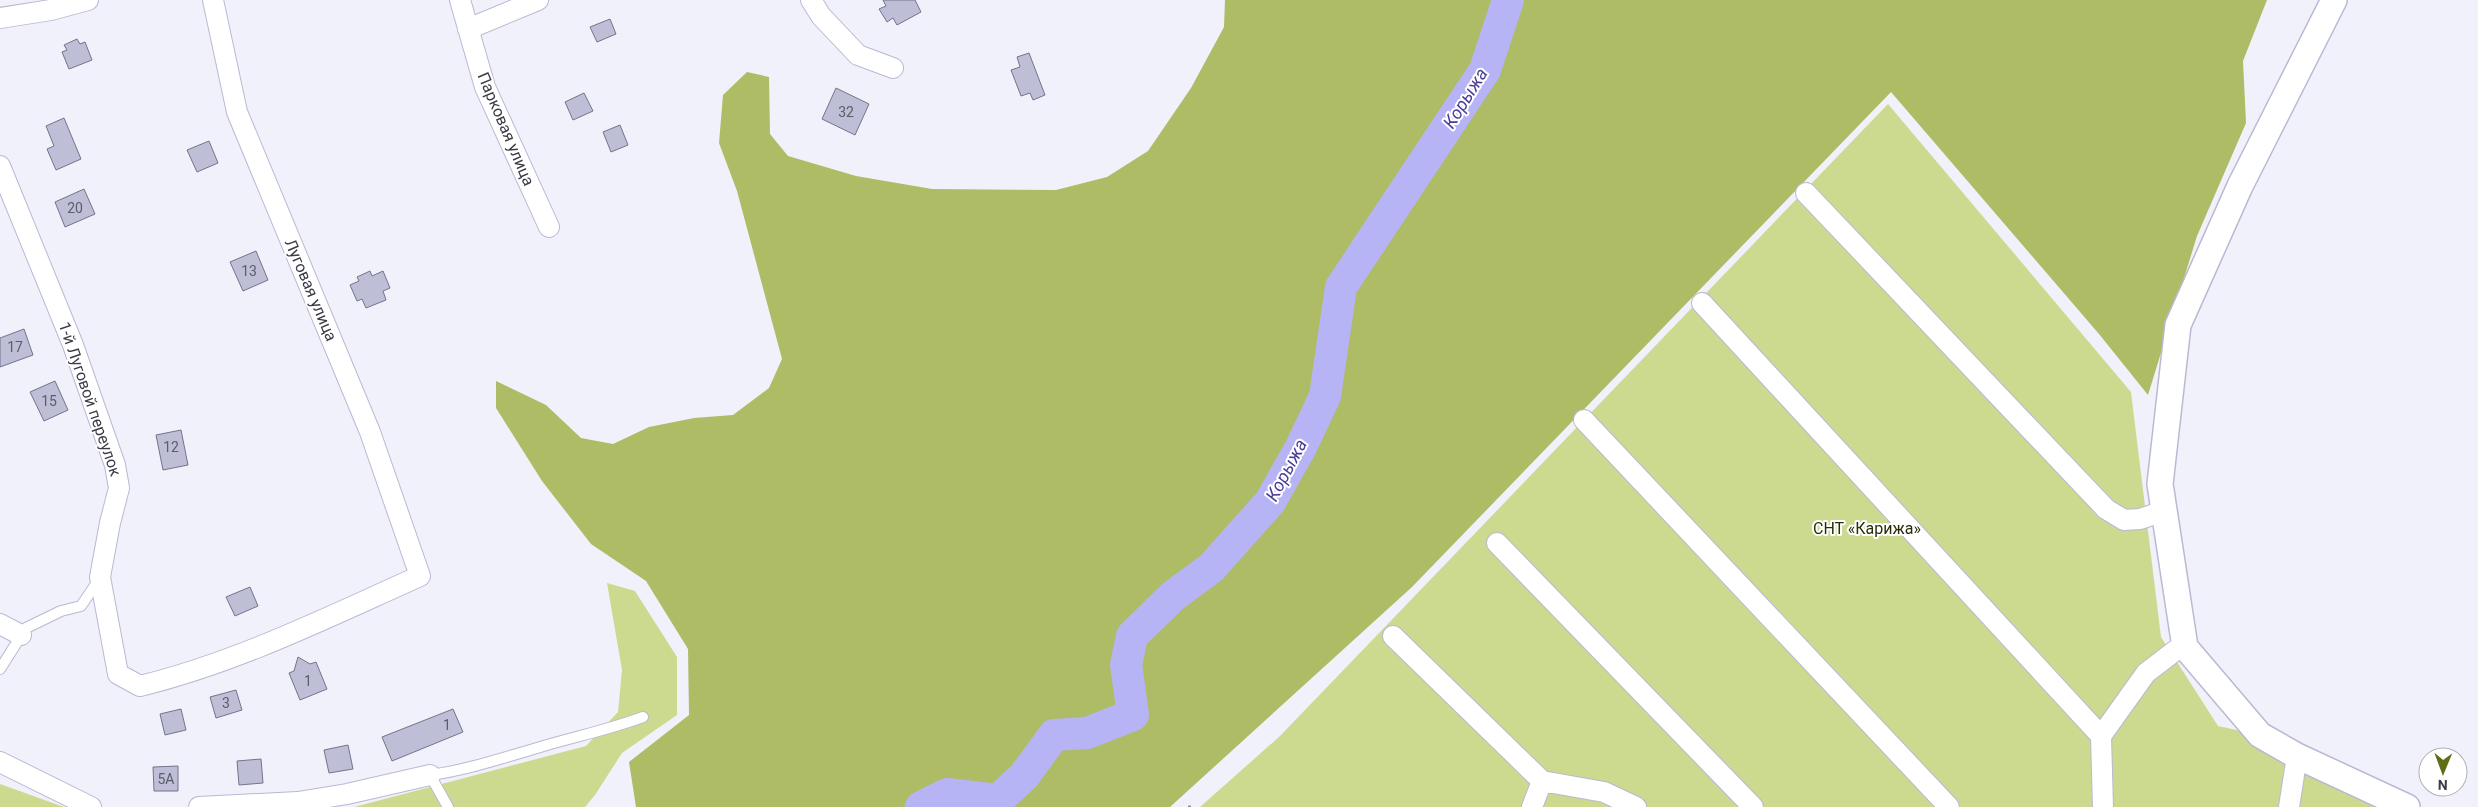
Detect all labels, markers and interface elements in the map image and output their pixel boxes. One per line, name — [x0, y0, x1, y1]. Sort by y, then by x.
water label: Корыжа — [1438, 64, 1492, 132]
street label: Парковая улица — [474, 69, 538, 189]
house number: 32 — [838, 104, 854, 120]
house number: 20 — [67, 200, 83, 216]
street label: Луговая улица — [281, 236, 341, 344]
house number: 13 — [241, 263, 257, 279]
street label: 1-й Луговой переулок — [55, 319, 125, 479]
house number: 17 — [7, 339, 23, 355]
house number: 15 — [41, 393, 57, 409]
water label: Корыжа — [1261, 435, 1311, 505]
house number: 12 — [163, 439, 179, 455]
park label: СНТ «Карижа» — [1813, 519, 1921, 538]
house number: 1 — [304, 673, 312, 689]
house number: 3 — [222, 695, 230, 711]
house number: 1 — [443, 717, 451, 733]
north arrow — [2418, 747, 2468, 797]
house number: 5А — [157, 771, 175, 787]
text: N — [2438, 777, 2448, 793]

